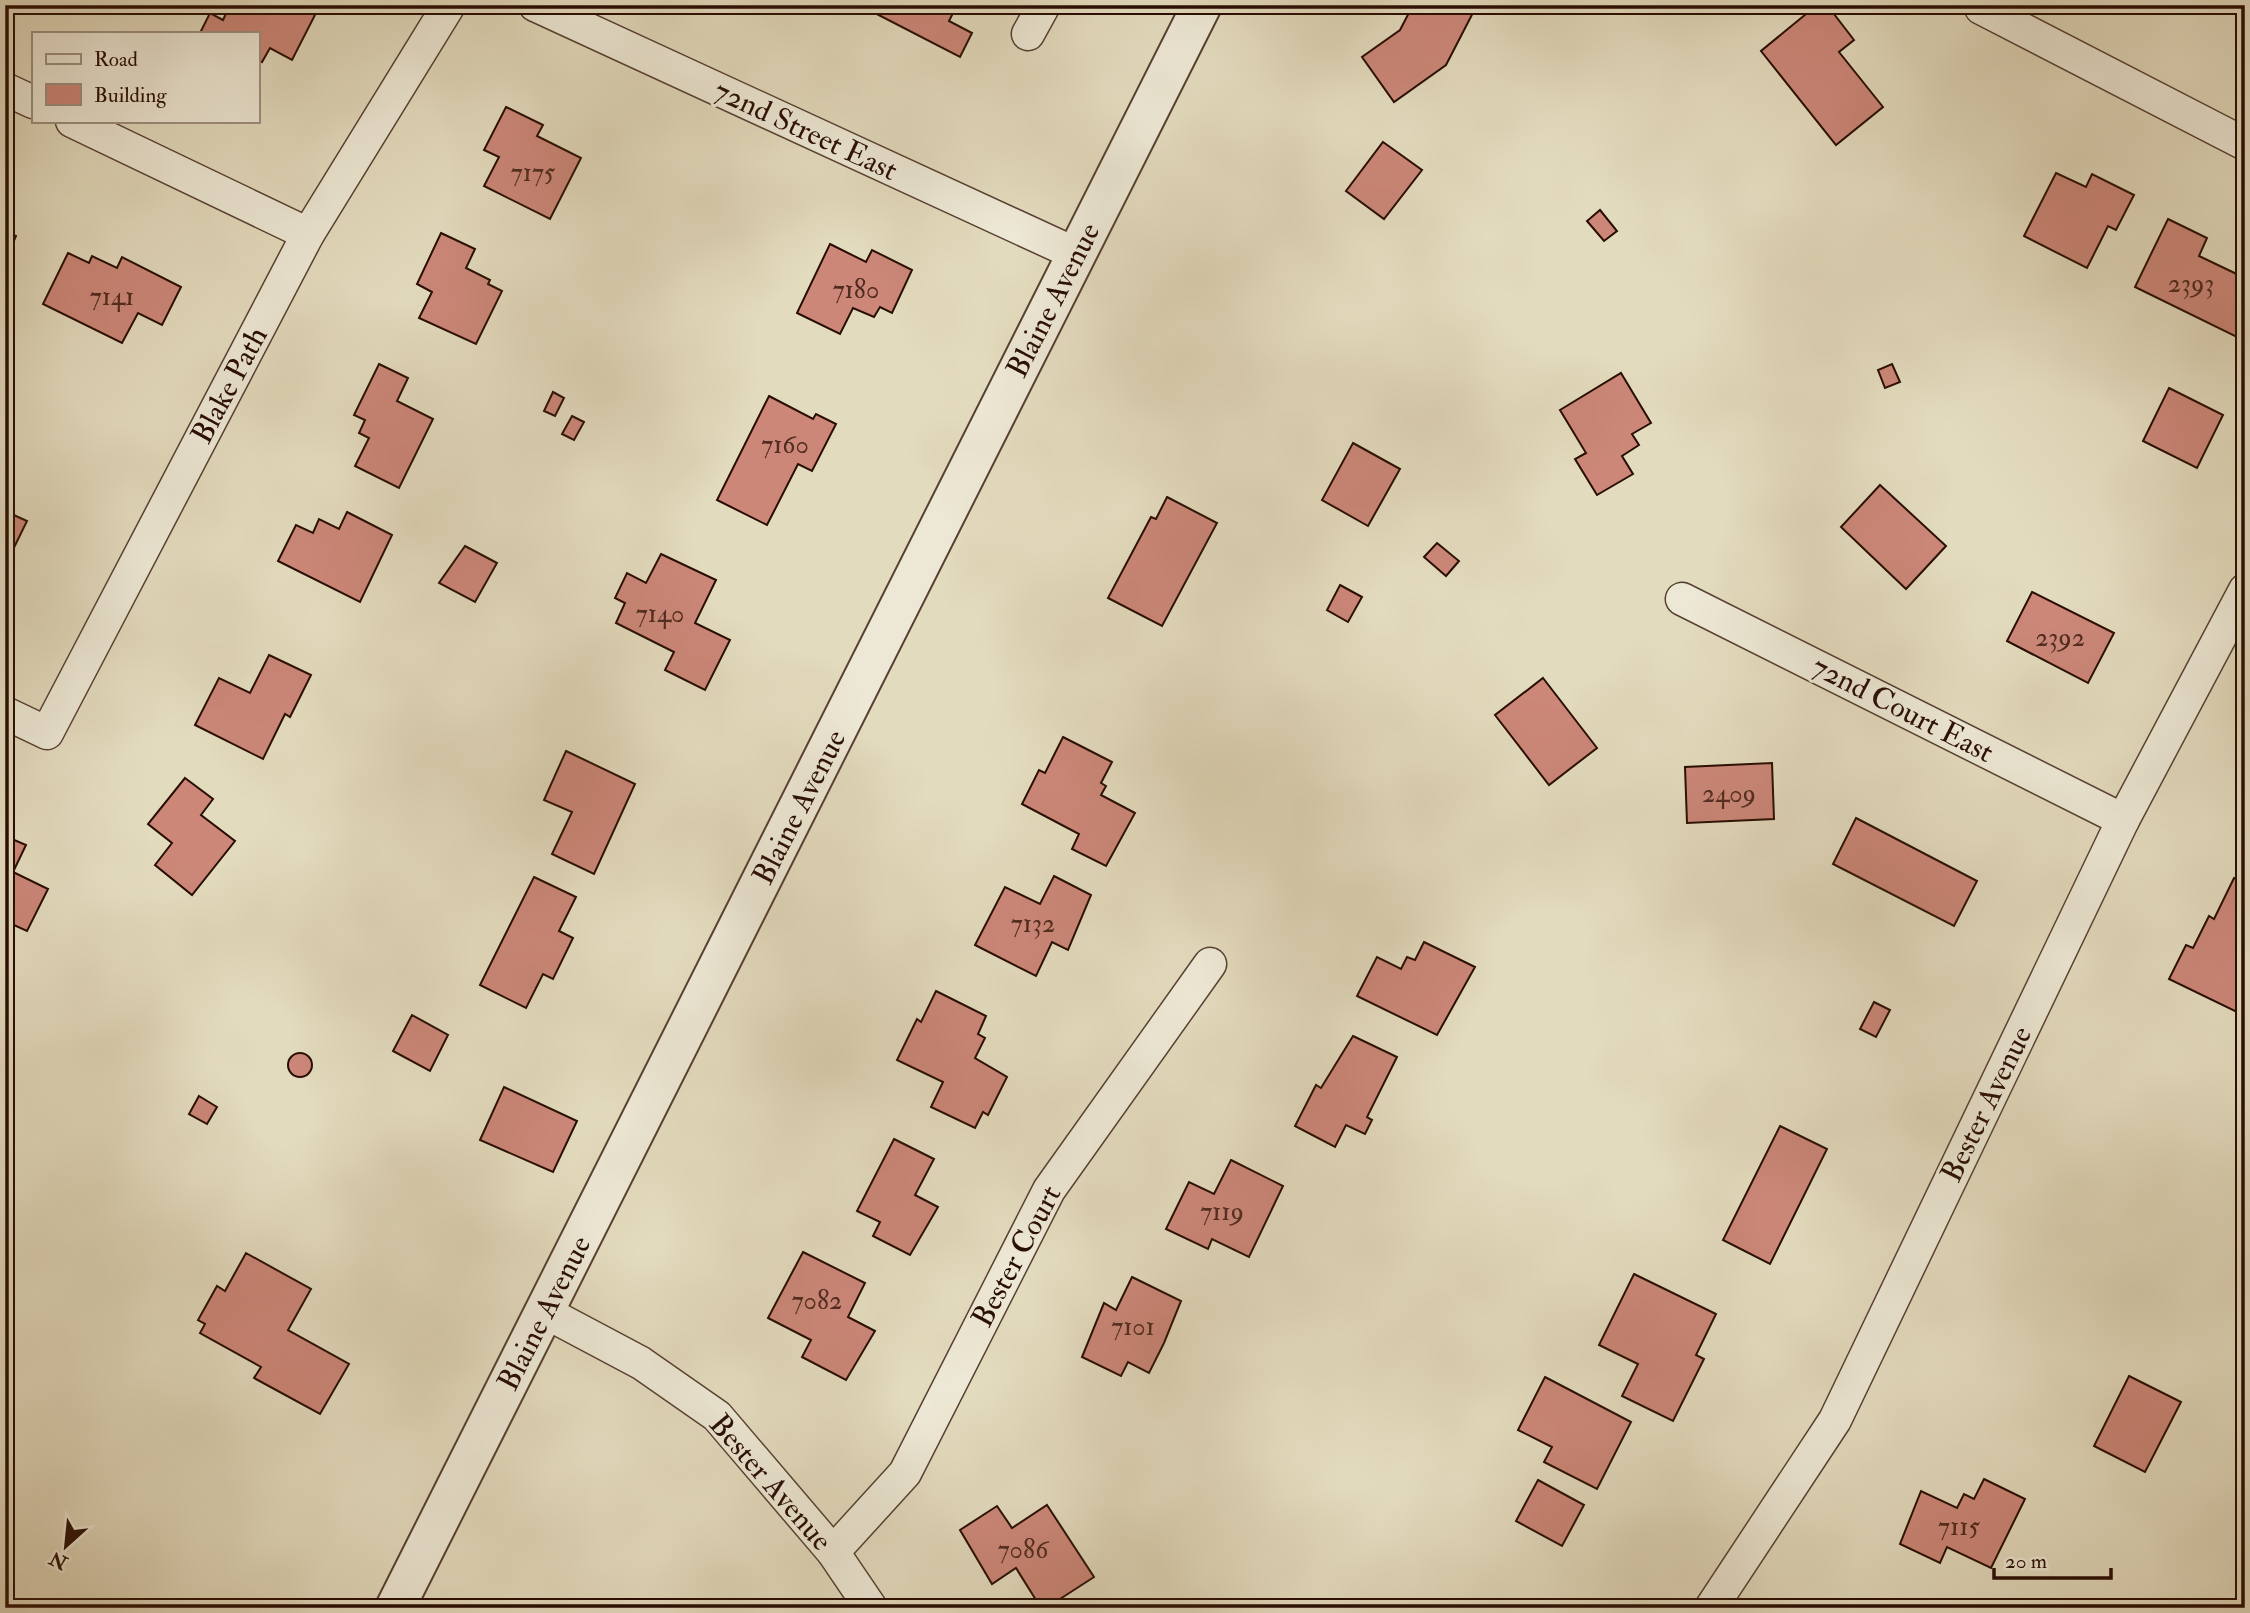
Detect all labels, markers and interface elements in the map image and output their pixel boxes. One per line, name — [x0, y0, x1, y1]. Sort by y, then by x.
legend — [32, 32, 259, 122]
text: Road — [94, 46, 139, 73]
street label: 72nd Street East — [708, 72, 904, 189]
text: Building — [94, 82, 167, 109]
house number: 7175 — [511, 157, 556, 189]
street label: Blaine Avenue — [999, 217, 1108, 384]
house number: 2393 — [2168, 268, 2214, 300]
house number: 7180 — [833, 274, 879, 306]
house number: 7141 — [90, 281, 134, 313]
street label: Blake Path — [183, 320, 276, 450]
house number: 7160 — [761, 429, 809, 461]
house number: 7140 — [636, 598, 684, 630]
house number: 2392 — [2035, 622, 2085, 654]
street label: 72nd Court East — [1806, 648, 2000, 771]
street label: Blaine Avenue — [745, 724, 854, 891]
house number: 2409 — [1702, 778, 1756, 810]
house number: 7132 — [1011, 908, 1055, 940]
street label: Bester Avenue — [1933, 1020, 2040, 1188]
street label: Bester Court — [964, 1179, 1069, 1333]
house number: 7119 — [1200, 1196, 1244, 1228]
street label: Blaine Avenue — [490, 1230, 599, 1397]
house number: 7082 — [792, 1285, 842, 1317]
house number: 7101 — [1111, 1311, 1155, 1343]
street label: Bester Avenue — [701, 1406, 840, 1558]
house number: 7115 — [1938, 1511, 1980, 1543]
north arrow — [32, 1512, 102, 1582]
house number: 7086 — [998, 1534, 1050, 1566]
scale bar — [1994, 1536, 2112, 1580]
text: N — [45, 1545, 73, 1575]
text: 20 m — [2005, 1548, 2047, 1575]

